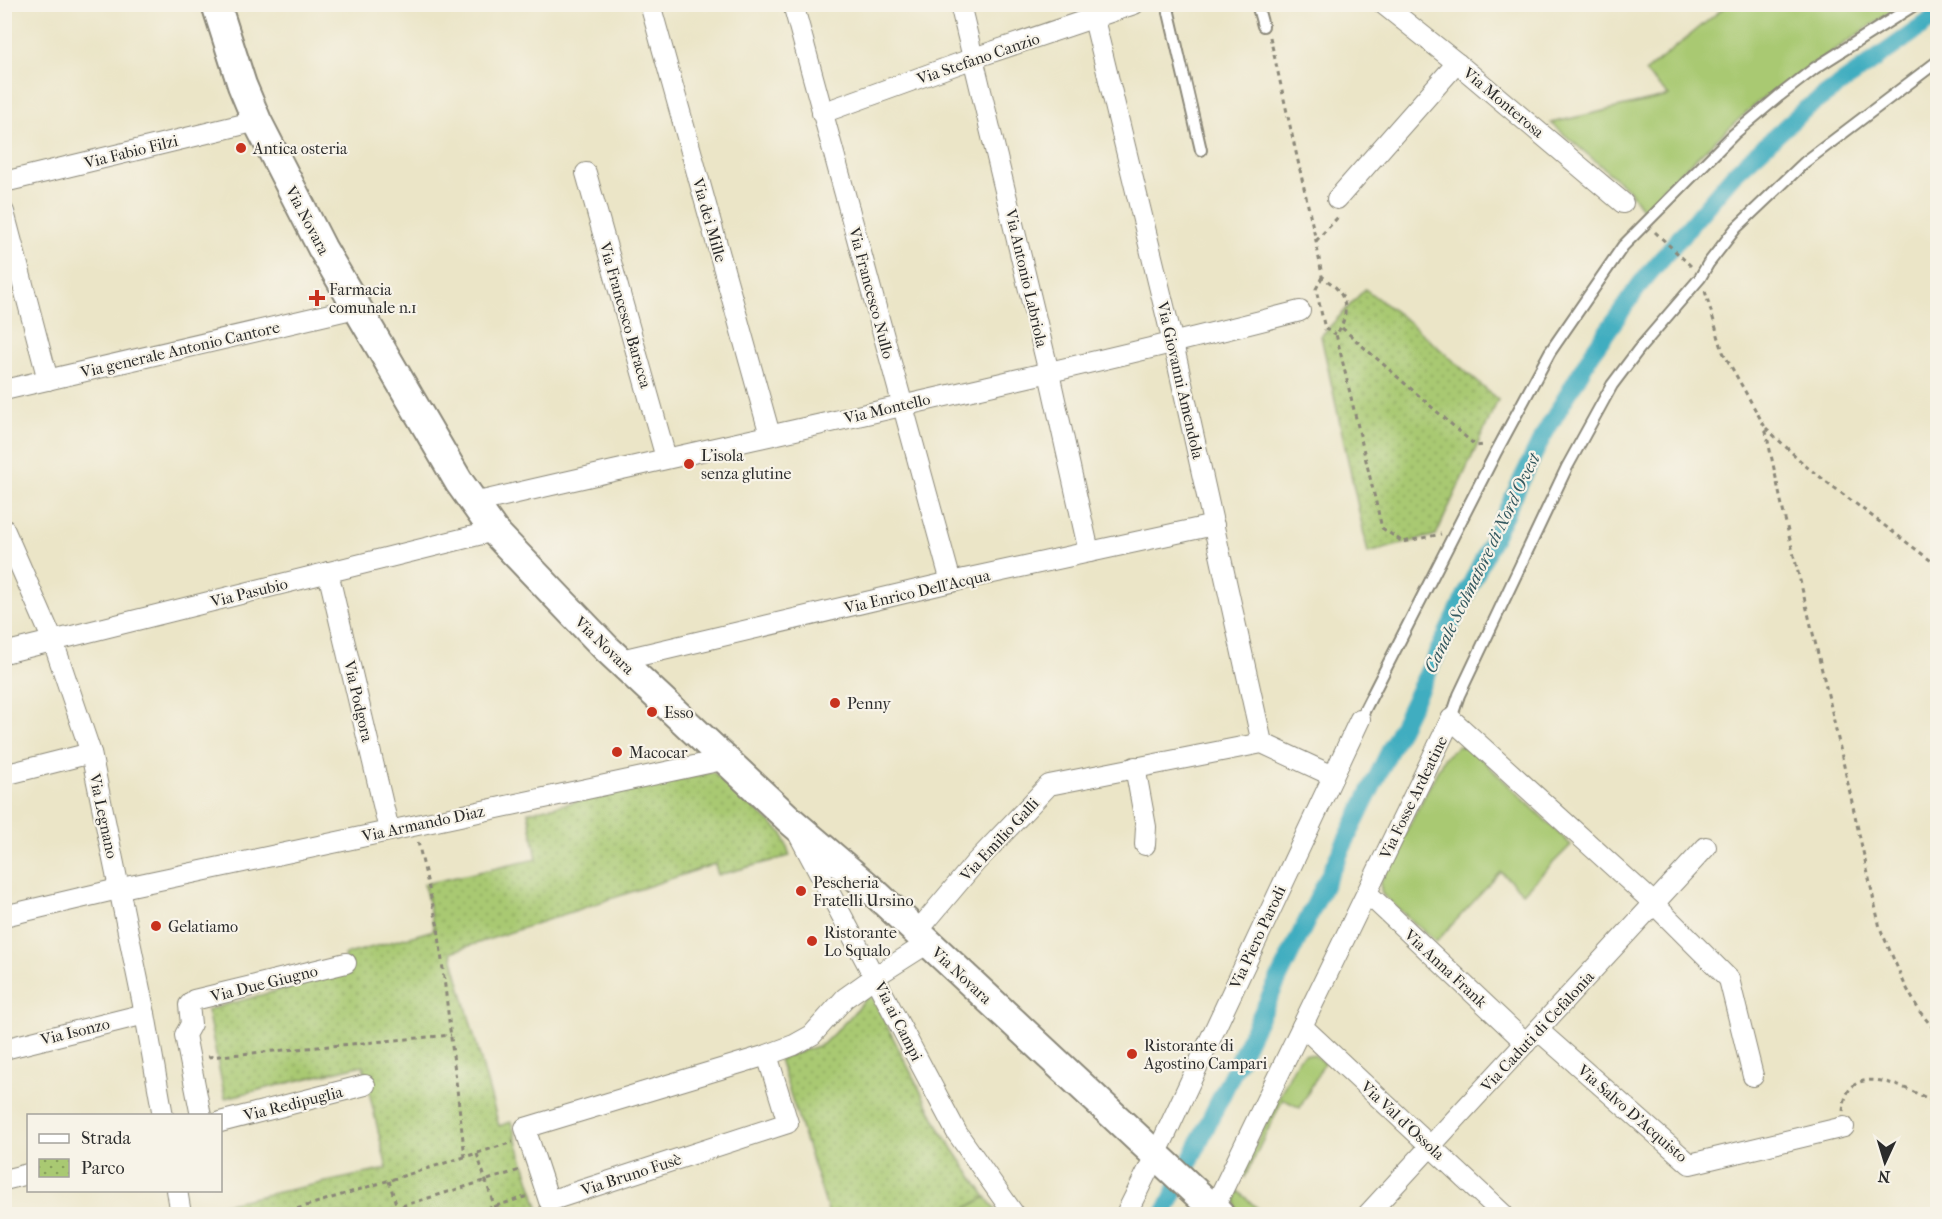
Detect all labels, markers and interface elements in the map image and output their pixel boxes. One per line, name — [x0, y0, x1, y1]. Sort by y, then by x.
street label: Via Stefano Canzio — [913, 29, 1042, 89]
street label: Via Monterosa — [1459, 63, 1548, 142]
street label: Via Fabio Filzi — [81, 131, 180, 173]
place label: Antica osteria — [252, 139, 348, 158]
marker: Antica osteria — [234, 141, 248, 155]
street label: Via dei Mille — [688, 175, 731, 265]
street label: Via Novara — [281, 182, 334, 258]
street label: Via Antonio Labriola — [1001, 206, 1052, 350]
street label: Via Francesco Nullo — [845, 224, 898, 361]
street label: Via Francesco Baracca — [595, 239, 656, 391]
place label: Farmacia comunale n.1 — [329, 280, 417, 317]
marker: Farmacia comunale n.1 — [310, 291, 324, 305]
street label: Via Giovanni Amendola — [1153, 299, 1208, 461]
street label: Via generale Antonio Cantore — [78, 317, 282, 382]
street label: Via Montello — [841, 389, 932, 428]
place label: L'isola senza glutine — [701, 446, 792, 483]
water label: Canale Scolmatore di Nord Ovest — [1420, 449, 1546, 676]
marker: L'isola senza glutine — [682, 457, 696, 471]
street label: Via Enrico Dell'Acqua — [841, 565, 992, 618]
street label: Via Pasubio — [208, 574, 290, 611]
street label: Via Novara — [570, 612, 639, 679]
street label: Via Podgora — [340, 658, 377, 744]
place label: Penny — [847, 694, 891, 713]
marker: Penny — [828, 696, 842, 710]
place label: Esso — [664, 703, 694, 722]
marker: Esso — [645, 705, 659, 719]
street label: Via Fosse Ardeatine — [1375, 733, 1451, 863]
place label: Macocar — [629, 743, 688, 762]
marker: Macocar — [610, 745, 624, 759]
street label: Via Legnano — [85, 771, 122, 860]
street label: Via Emilio Galli — [955, 794, 1043, 886]
street label: Via Armando Diaz — [359, 801, 486, 846]
place label: Pescheria Fratelli Ursino — [813, 873, 914, 910]
street label: Via Piero Parodi — [1225, 882, 1290, 993]
marker: Pescheria Fratelli Ursino — [794, 884, 808, 898]
place label: Gelatiamo — [168, 917, 238, 936]
marker: Gelatiamo — [149, 919, 163, 933]
place label: Ristorante Lo Squalo — [824, 923, 897, 960]
street label: Via Anna Frank — [1400, 925, 1491, 1012]
marker: Ristorante Lo Squalo — [805, 934, 819, 948]
street label: Via Novara — [927, 942, 996, 1008]
street label: Via Due Giugno — [208, 961, 319, 1006]
street label: Via Caduti di Cefalonia — [1476, 967, 1598, 1096]
street label: Via ai Campi — [870, 978, 927, 1064]
street label: Via Isonzo — [38, 1014, 112, 1049]
place label: Ristorante di Agostino Campari — [1143, 1036, 1267, 1073]
marker: Ristorante di Agostino Campari — [1125, 1047, 1139, 1061]
street label: Via Salvo D'Acquisto — [1573, 1060, 1691, 1166]
street label: Via Val d'Ossola — [1356, 1076, 1449, 1164]
street label: Via Redipuglia — [241, 1082, 345, 1125]
legend — [27, 1114, 222, 1192]
text: Strada — [81, 1128, 132, 1149]
north arrow — [1855, 1132, 1915, 1192]
street label: Via Bruno Fusè — [578, 1149, 684, 1200]
text: Parco — [81, 1158, 125, 1179]
text: N — [1876, 1167, 1891, 1186]

